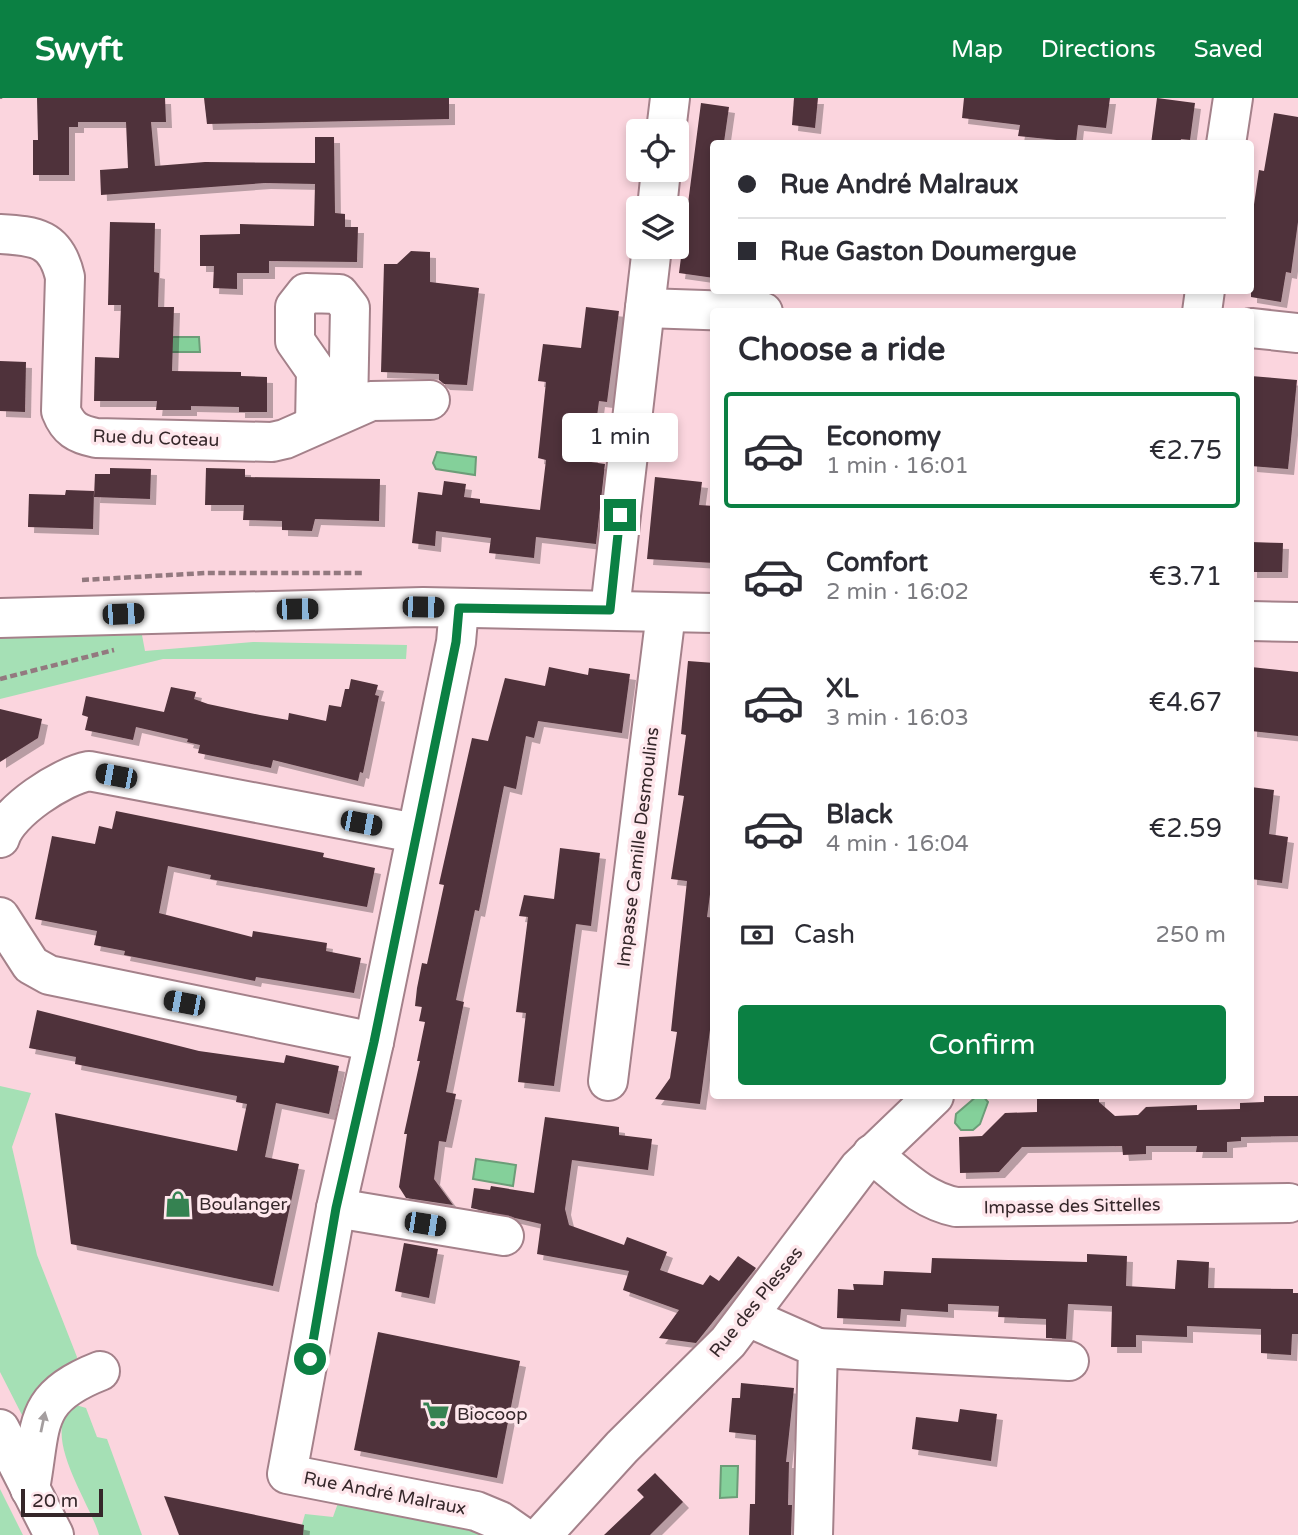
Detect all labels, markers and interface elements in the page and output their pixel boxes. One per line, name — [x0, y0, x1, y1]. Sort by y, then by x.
text: Swyft — [35, 30, 123, 69]
text: Map — [951, 35, 1003, 64]
text: Directions — [1041, 35, 1156, 64]
text: Saved — [1194, 35, 1263, 64]
map controls — [626, 119, 689, 259]
button: locate — [626, 119, 689, 182]
text: Rue André Malraux — [780, 169, 1019, 200]
button: layers — [626, 196, 689, 259]
text: Rue Gaston Doumergue — [780, 236, 1076, 267]
text: Choose a ride — [738, 331, 945, 369]
callout: 1 min — [562, 414, 678, 462]
icon: car — [742, 419, 805, 482]
text: Economy — [826, 421, 941, 452]
text: 1 min — [589, 423, 651, 451]
street label: Rue du Coteau — [92, 425, 220, 451]
text: €2.75 — [1149, 435, 1222, 466]
text: 1 min · 16:01 — [826, 452, 969, 480]
route end — [604, 499, 636, 531]
icon: car — [742, 545, 805, 608]
text: Comfort — [826, 547, 928, 578]
text: €3.71 — [1149, 561, 1222, 592]
text: 2 min · 16:02 — [826, 578, 969, 606]
car — [402, 596, 445, 618]
car — [276, 598, 319, 620]
car — [102, 603, 145, 625]
icon: car — [742, 671, 805, 734]
text: XL — [826, 673, 858, 704]
text: €4.67 — [1149, 687, 1222, 718]
text: 3 min · 16:03 — [826, 704, 969, 732]
street label: Impasse Camille Desmoulins — [612, 726, 664, 968]
car — [94, 762, 139, 790]
icon: car — [742, 797, 805, 860]
text: Black — [826, 799, 893, 830]
car — [339, 809, 384, 837]
text: €2.59 — [1149, 813, 1222, 844]
text: 4 min · 16:04 — [826, 830, 969, 858]
icon: cash — [738, 916, 776, 954]
text: Cash — [794, 919, 855, 950]
text: 250 m — [1156, 921, 1226, 949]
car — [162, 989, 207, 1017]
button: Confirm — [738, 1005, 1226, 1085]
shop icon: Boulanger — [163, 1189, 193, 1219]
place label: Boulanger — [199, 1193, 287, 1215]
street label: Impasse des Sittelles — [983, 1193, 1161, 1219]
car — [403, 1210, 448, 1238]
street label: Rue des Plesses — [705, 1242, 807, 1362]
route start — [294, 1343, 326, 1375]
supermarket icon: Biocoop — [421, 1399, 451, 1429]
place label: Biocoop — [457, 1403, 528, 1425]
one-way arrow — [38, 1411, 49, 1433]
street label: Rue André Malraux — [302, 1466, 468, 1520]
scale bar — [21, 1486, 103, 1518]
text: 20 m — [32, 1490, 78, 1512]

